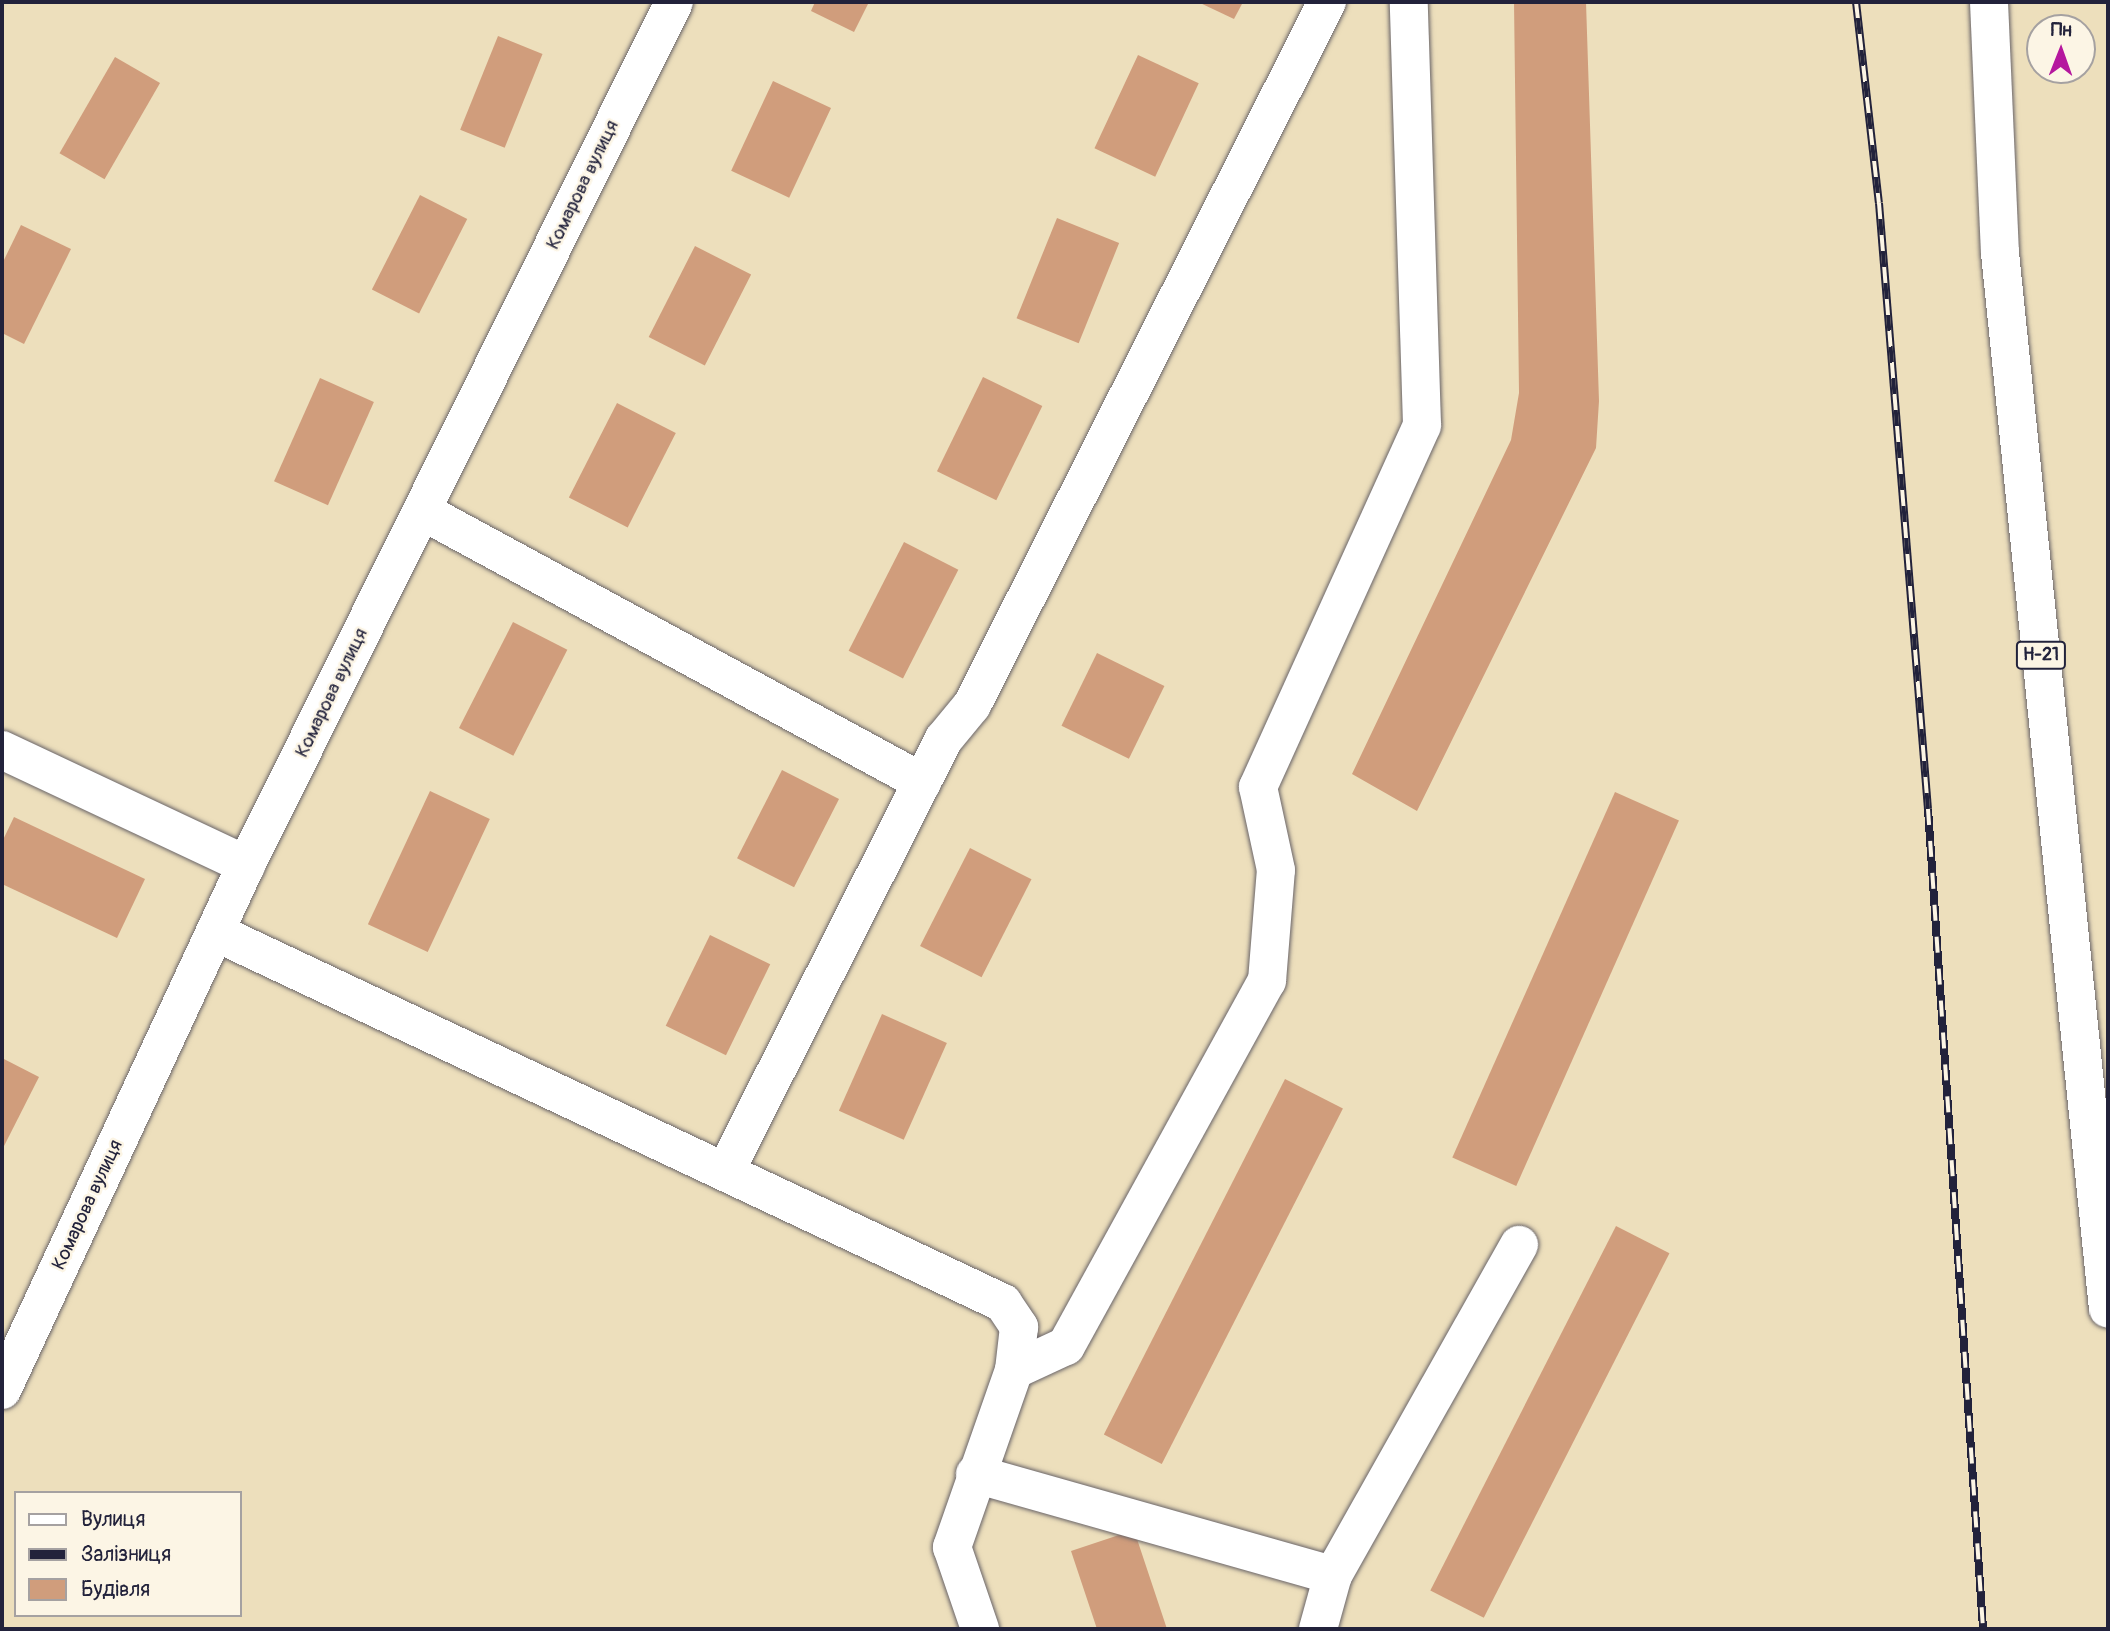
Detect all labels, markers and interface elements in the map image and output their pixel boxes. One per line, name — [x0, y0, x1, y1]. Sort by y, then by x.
north arrow — [2026, 14, 2096, 84]
text: Пн — [2051, 18, 2072, 42]
street label: Комарова вулиця — [542, 117, 624, 253]
street label: Комарова вулиця — [291, 625, 373, 761]
road number: Н-21 — [2015, 640, 2067, 670]
street label: Комарова вулиця — [48, 1136, 128, 1274]
legend — [14, 1491, 242, 1617]
text: Вулиця — [81, 1506, 145, 1533]
text: Залізниця — [81, 1541, 171, 1568]
text: Будівля — [81, 1576, 150, 1603]

